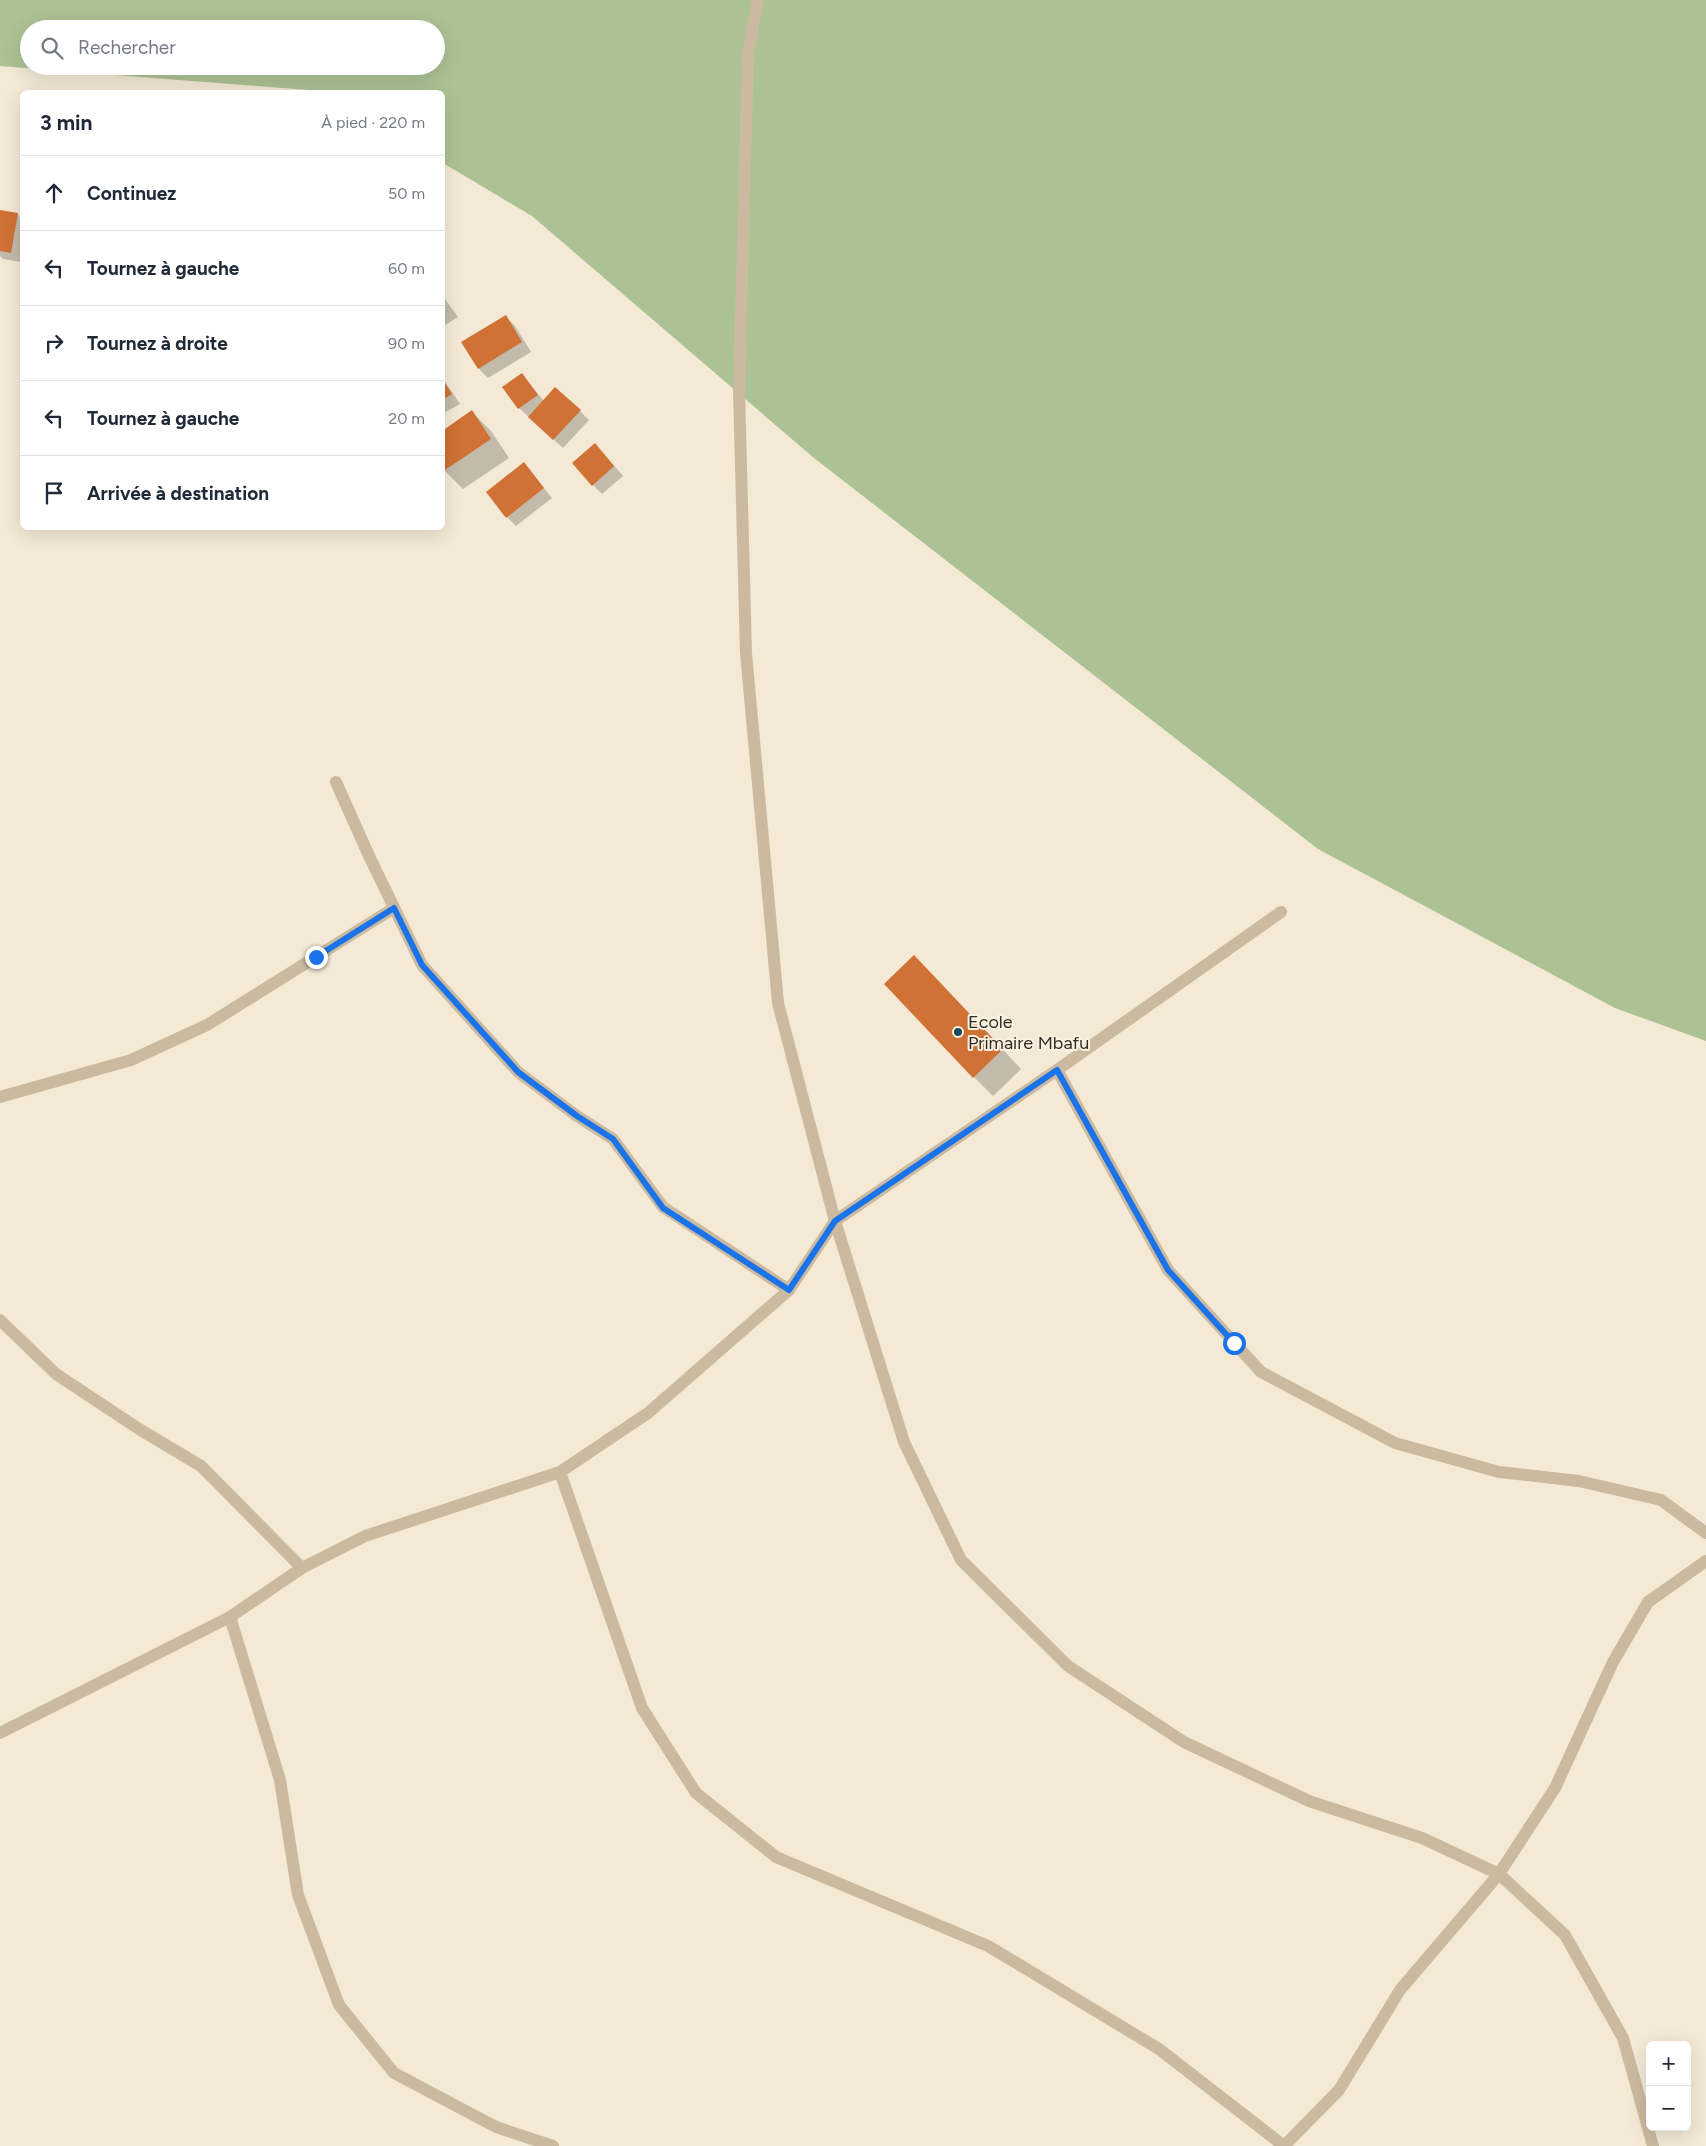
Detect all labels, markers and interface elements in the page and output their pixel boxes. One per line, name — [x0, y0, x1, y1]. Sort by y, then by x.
search box — [20, 20, 445, 75]
icon: search — [38, 34, 66, 62]
text: Rechercher — [78, 36, 176, 59]
text: 3 min — [40, 110, 92, 135]
text: À pied · 220 m — [321, 113, 425, 132]
icon: ahead — [40, 179, 68, 207]
text: Continuez — [87, 182, 176, 205]
text: 50 m — [388, 184, 425, 203]
icon: left — [40, 254, 68, 282]
text: Tournez à gauche — [87, 257, 239, 280]
text: 60 m — [388, 259, 425, 278]
icon: right — [40, 329, 68, 357]
text: Tournez à droite — [87, 332, 228, 355]
text: 90 m — [388, 334, 425, 353]
icon: left — [40, 404, 68, 432]
text: Tournez à gauche — [87, 407, 239, 430]
text: 20 m — [388, 409, 425, 428]
icon: arrive — [40, 479, 68, 507]
text: Arrivée à destination — [87, 482, 269, 505]
route end — [305, 946, 328, 969]
place label: Ecole Primaire Mbafu — [968, 1011, 1089, 1054]
marker: Ecole Primaire Mbafu — [952, 1026, 964, 1038]
route start — [1223, 1332, 1246, 1355]
map controls — [1646, 2041, 1691, 2131]
button: + — [1646, 2041, 1691, 2086]
button: − — [1646, 2086, 1691, 2131]

